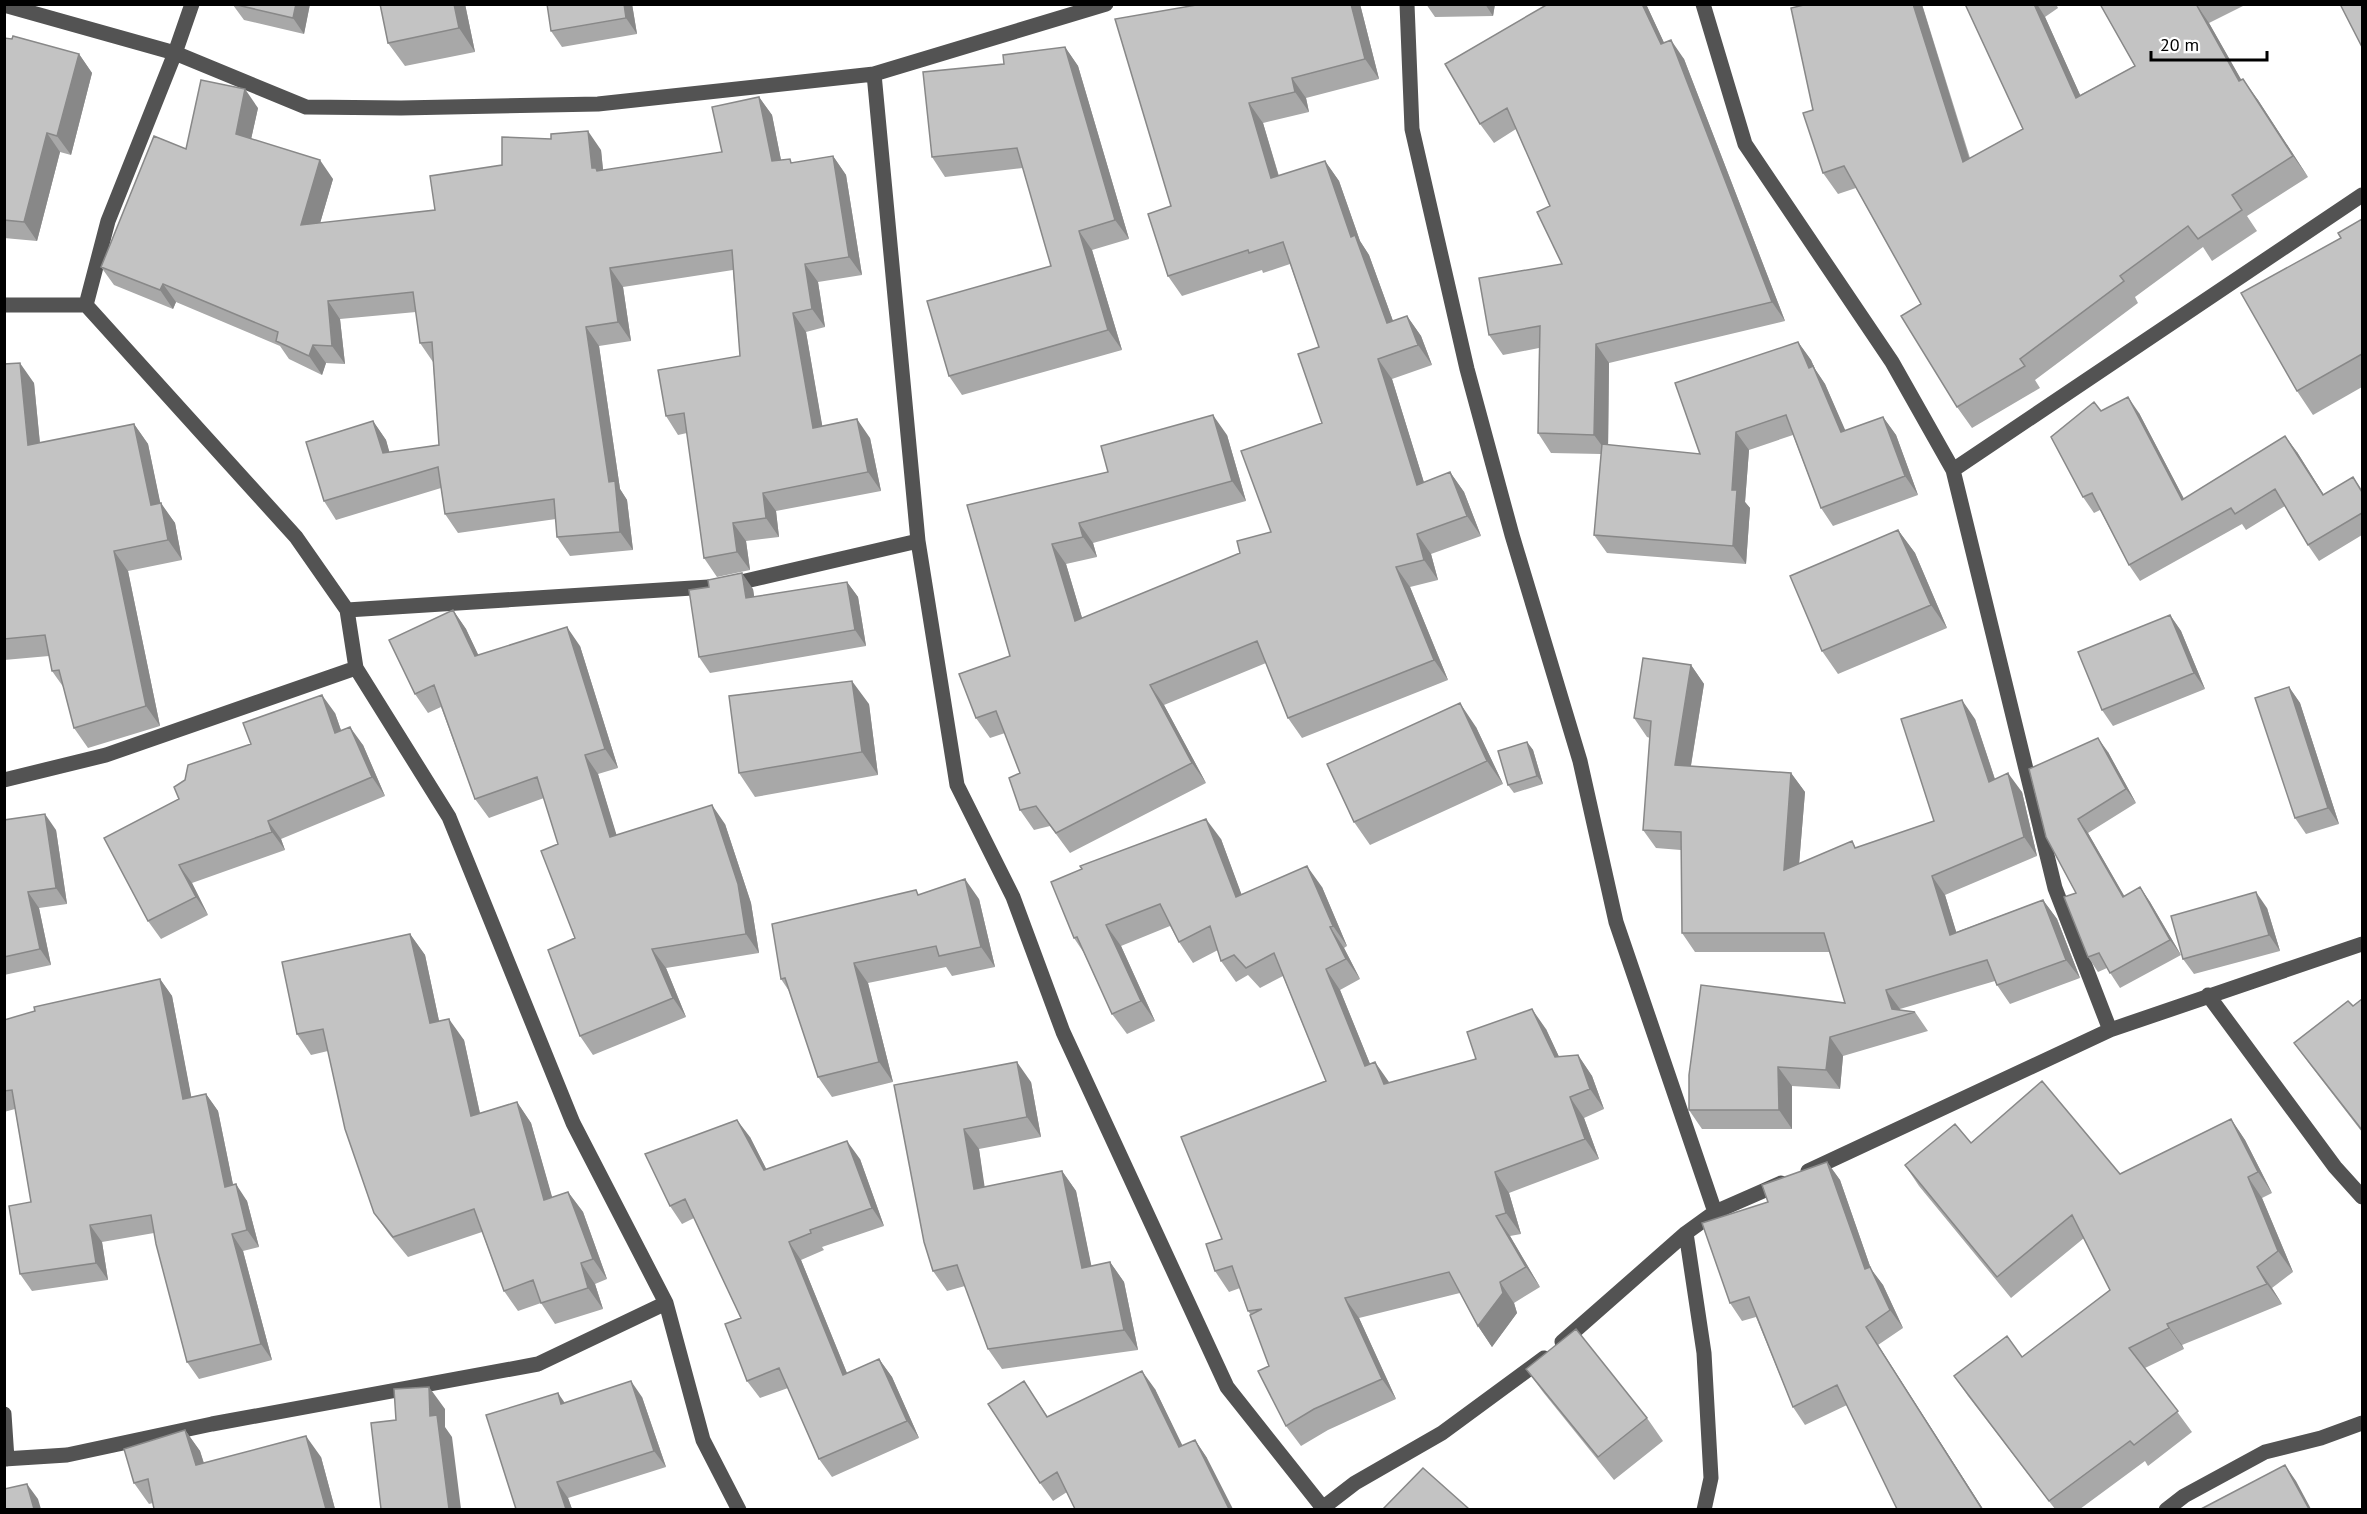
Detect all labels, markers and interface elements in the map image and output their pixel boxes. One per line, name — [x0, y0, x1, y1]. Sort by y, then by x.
scale bar — [2151, 24, 2266, 62]
text: 20 m — [2160, 33, 2199, 56]

